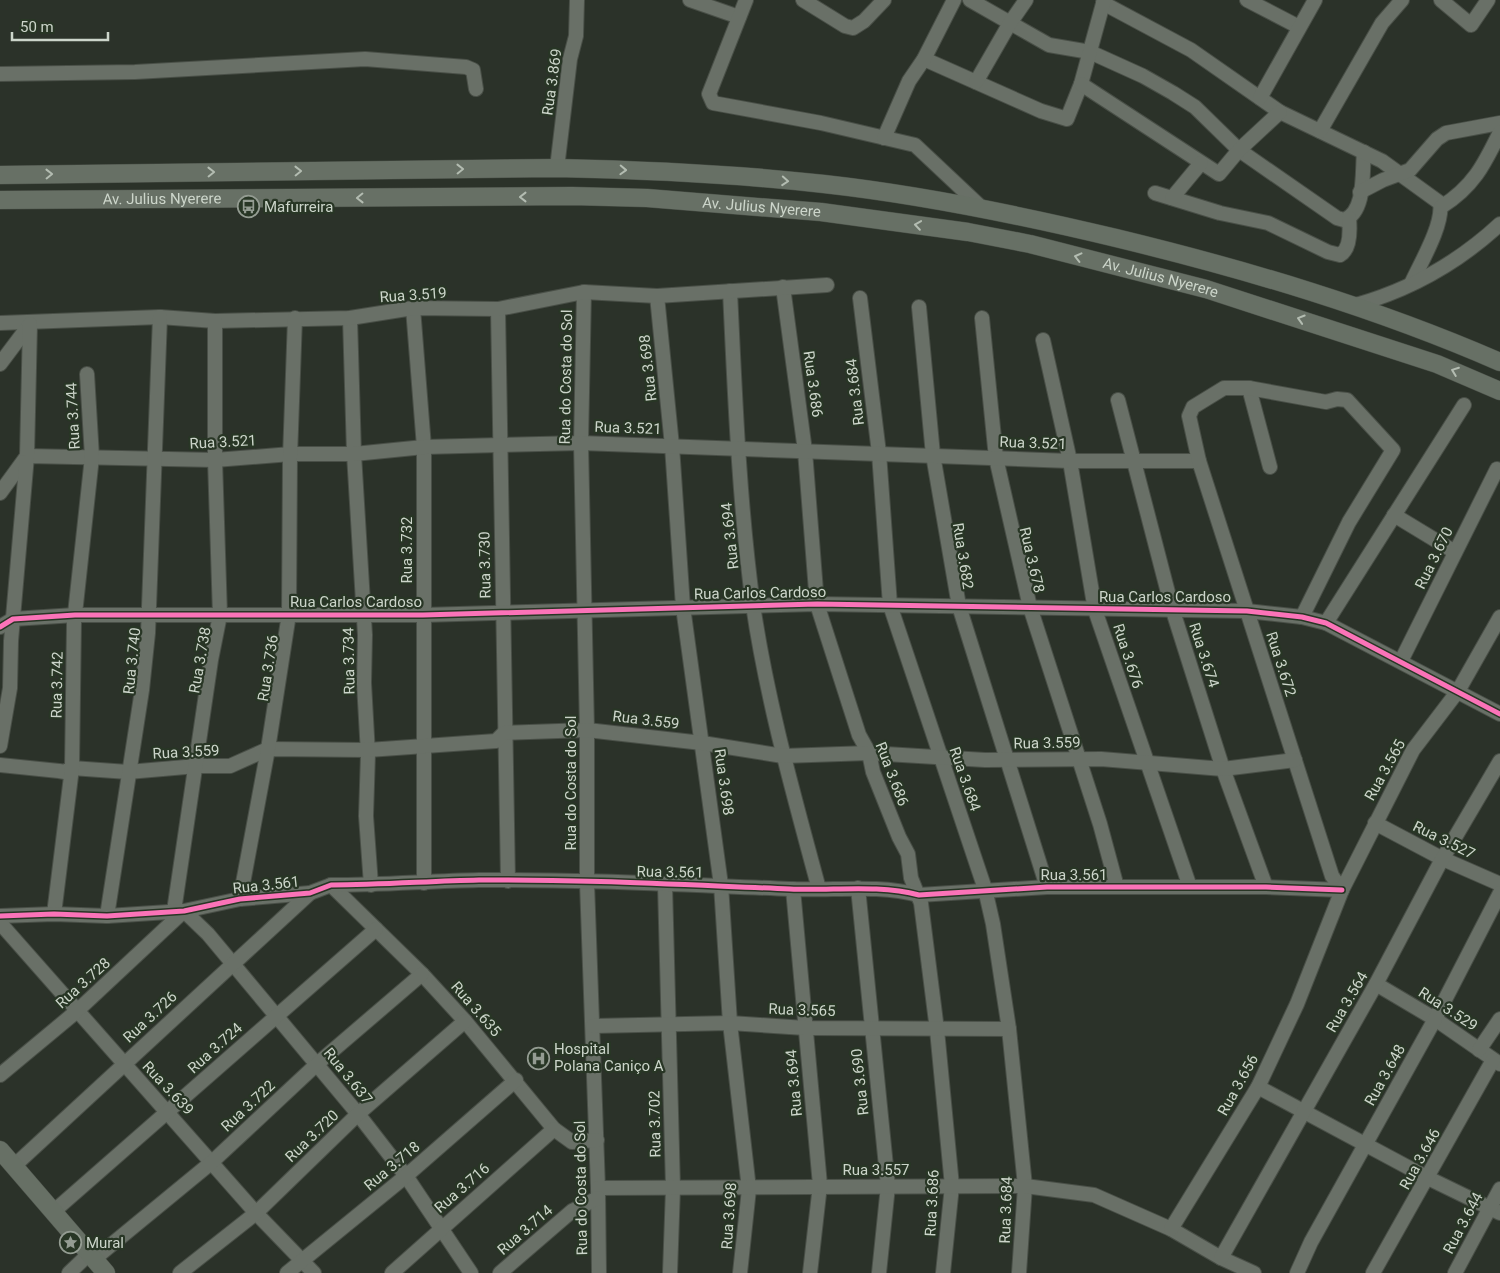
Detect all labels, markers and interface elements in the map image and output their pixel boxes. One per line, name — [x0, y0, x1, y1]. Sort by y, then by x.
scale bar — [12, 10, 109, 42]
text: 50 m — [20, 18, 54, 36]
street label: Rua 3.869 — [538, 48, 566, 116]
one-way arrow — [457, 164, 465, 174]
one-way arrow — [619, 164, 627, 175]
one-way arrow — [294, 166, 302, 176]
one-way arrow — [208, 167, 215, 177]
one-way arrow — [45, 169, 53, 179]
one-way arrow — [781, 175, 789, 186]
street label: Av. Julius Nyerere — [103, 189, 221, 208]
one-way arrow — [519, 192, 526, 202]
one-way arrow — [356, 193, 364, 203]
street label: Av. Julius Nyerere — [702, 193, 822, 221]
bus stop icon: Mafurreira — [236, 195, 260, 219]
place label: Mafurreira — [264, 198, 333, 216]
one-way arrow — [914, 220, 922, 231]
one-way arrow — [1074, 252, 1082, 262]
street label: Av. Julius Nyerere — [1101, 254, 1221, 301]
street label: Rua 3.519 — [379, 284, 447, 306]
street label: Rua do Costa do Sol — [556, 309, 576, 445]
one-way arrow — [1298, 315, 1306, 325]
street label: Rua 3.698 — [636, 334, 660, 402]
street label: Rua 3.686 — [799, 350, 827, 418]
street label: Rua 3.684 — [842, 357, 868, 426]
one-way arrow — [1451, 367, 1460, 377]
street label: Rua 3.744 — [62, 381, 84, 450]
street label: Rua 3.521 — [594, 418, 662, 438]
street label: Rua 3.521 — [189, 431, 257, 453]
street label: Rua 3.521 — [999, 433, 1067, 453]
street label: Rua 3.694 — [717, 501, 742, 570]
street label: Rua 3.732 — [398, 516, 416, 584]
street label: Rua 3.682 — [949, 521, 977, 591]
street label: Rua 3.670 — [1411, 524, 1457, 592]
street label: Rua 3.678 — [1016, 525, 1048, 595]
street label: Rua 3.730 — [475, 531, 495, 599]
street label: Rua Carlos Cardoso — [694, 583, 826, 603]
street label: Rua Carlos Cardoso — [1099, 588, 1231, 606]
street label: Rua Carlos Cardoso — [290, 593, 422, 611]
street label: Rua 3.674 — [1185, 620, 1223, 690]
street label: Rua 3.676 — [1109, 621, 1147, 691]
street label: Rua 3.738 — [185, 625, 215, 695]
street label: Rua 3.740 — [120, 627, 144, 695]
street label: Rua 3.734 — [339, 627, 359, 695]
street label: Rua 3.672 — [1262, 629, 1300, 699]
street label: Rua 3.736 — [254, 633, 282, 703]
street label: Rua 3.742 — [47, 651, 67, 719]
street label: Rua 3.559 — [612, 707, 680, 733]
street label: Rua do Costa do Sol — [562, 716, 580, 850]
street label: Rua 3.559 — [1013, 733, 1081, 753]
street label: Rua 3.565 — [1361, 736, 1409, 804]
street label: Rua 3.686 — [872, 739, 912, 809]
street label: Rua 3.559 — [152, 741, 220, 763]
street label: Rua 3.684 — [946, 744, 985, 814]
street label: Rua 3.698 — [710, 748, 738, 816]
street label: Rua 3.527 — [1410, 817, 1478, 863]
street label: Rua 3.561 — [636, 862, 704, 882]
street label: Rua 3.561 — [1040, 866, 1108, 884]
street label: Rua 3.561 — [232, 873, 300, 897]
street label: Rua 3.728 — [52, 954, 114, 1012]
street label: Rua 3.564 — [1322, 968, 1372, 1036]
street label: Rua 3.635 — [447, 978, 505, 1040]
street label: Rua 3.529 — [1415, 983, 1481, 1035]
street label: Rua 3.726 — [119, 988, 181, 1046]
street label: Rua 3.565 — [768, 1000, 836, 1020]
street label: Rua 3.724 — [184, 1018, 246, 1077]
place label: Hospital Polana Caniço A — [554, 1040, 664, 1075]
street label: Rua 3.648 — [1361, 1041, 1409, 1109]
street label: Rua 3.637 — [320, 1044, 376, 1108]
hospital icon: Hospital Polana Caniço A — [526, 1046, 550, 1070]
street label: Rua 3.694 — [782, 1048, 806, 1117]
street label: Rua 3.690 — [848, 1048, 872, 1116]
street label: Rua 3.656 — [1214, 1051, 1262, 1119]
street label: Rua 3.639 — [139, 1057, 197, 1119]
street label: Rua 3.722 — [217, 1077, 279, 1135]
street label: Rua 3.702 — [645, 1090, 665, 1158]
street label: Rua 3.720 — [282, 1106, 342, 1166]
street label: Rua do Costa do Sol — [571, 1120, 591, 1256]
street label: Rua 3.646 — [1396, 1125, 1444, 1193]
street label: Rua 3.718 — [361, 1138, 423, 1194]
street label: Rua 3.716 — [431, 1159, 493, 1217]
street label: Rua 3.557 — [842, 1161, 910, 1179]
street label: Rua 3.686 — [921, 1169, 943, 1237]
street label: Rua 3.684 — [996, 1176, 1016, 1244]
street label: Rua 3.698 — [718, 1182, 740, 1250]
street label: Rua 3.644 — [1439, 1189, 1487, 1257]
street label: Rua 3.714 — [494, 1201, 557, 1259]
place icon: Mural — [58, 1231, 82, 1255]
place label: Mural — [86, 1234, 124, 1252]

